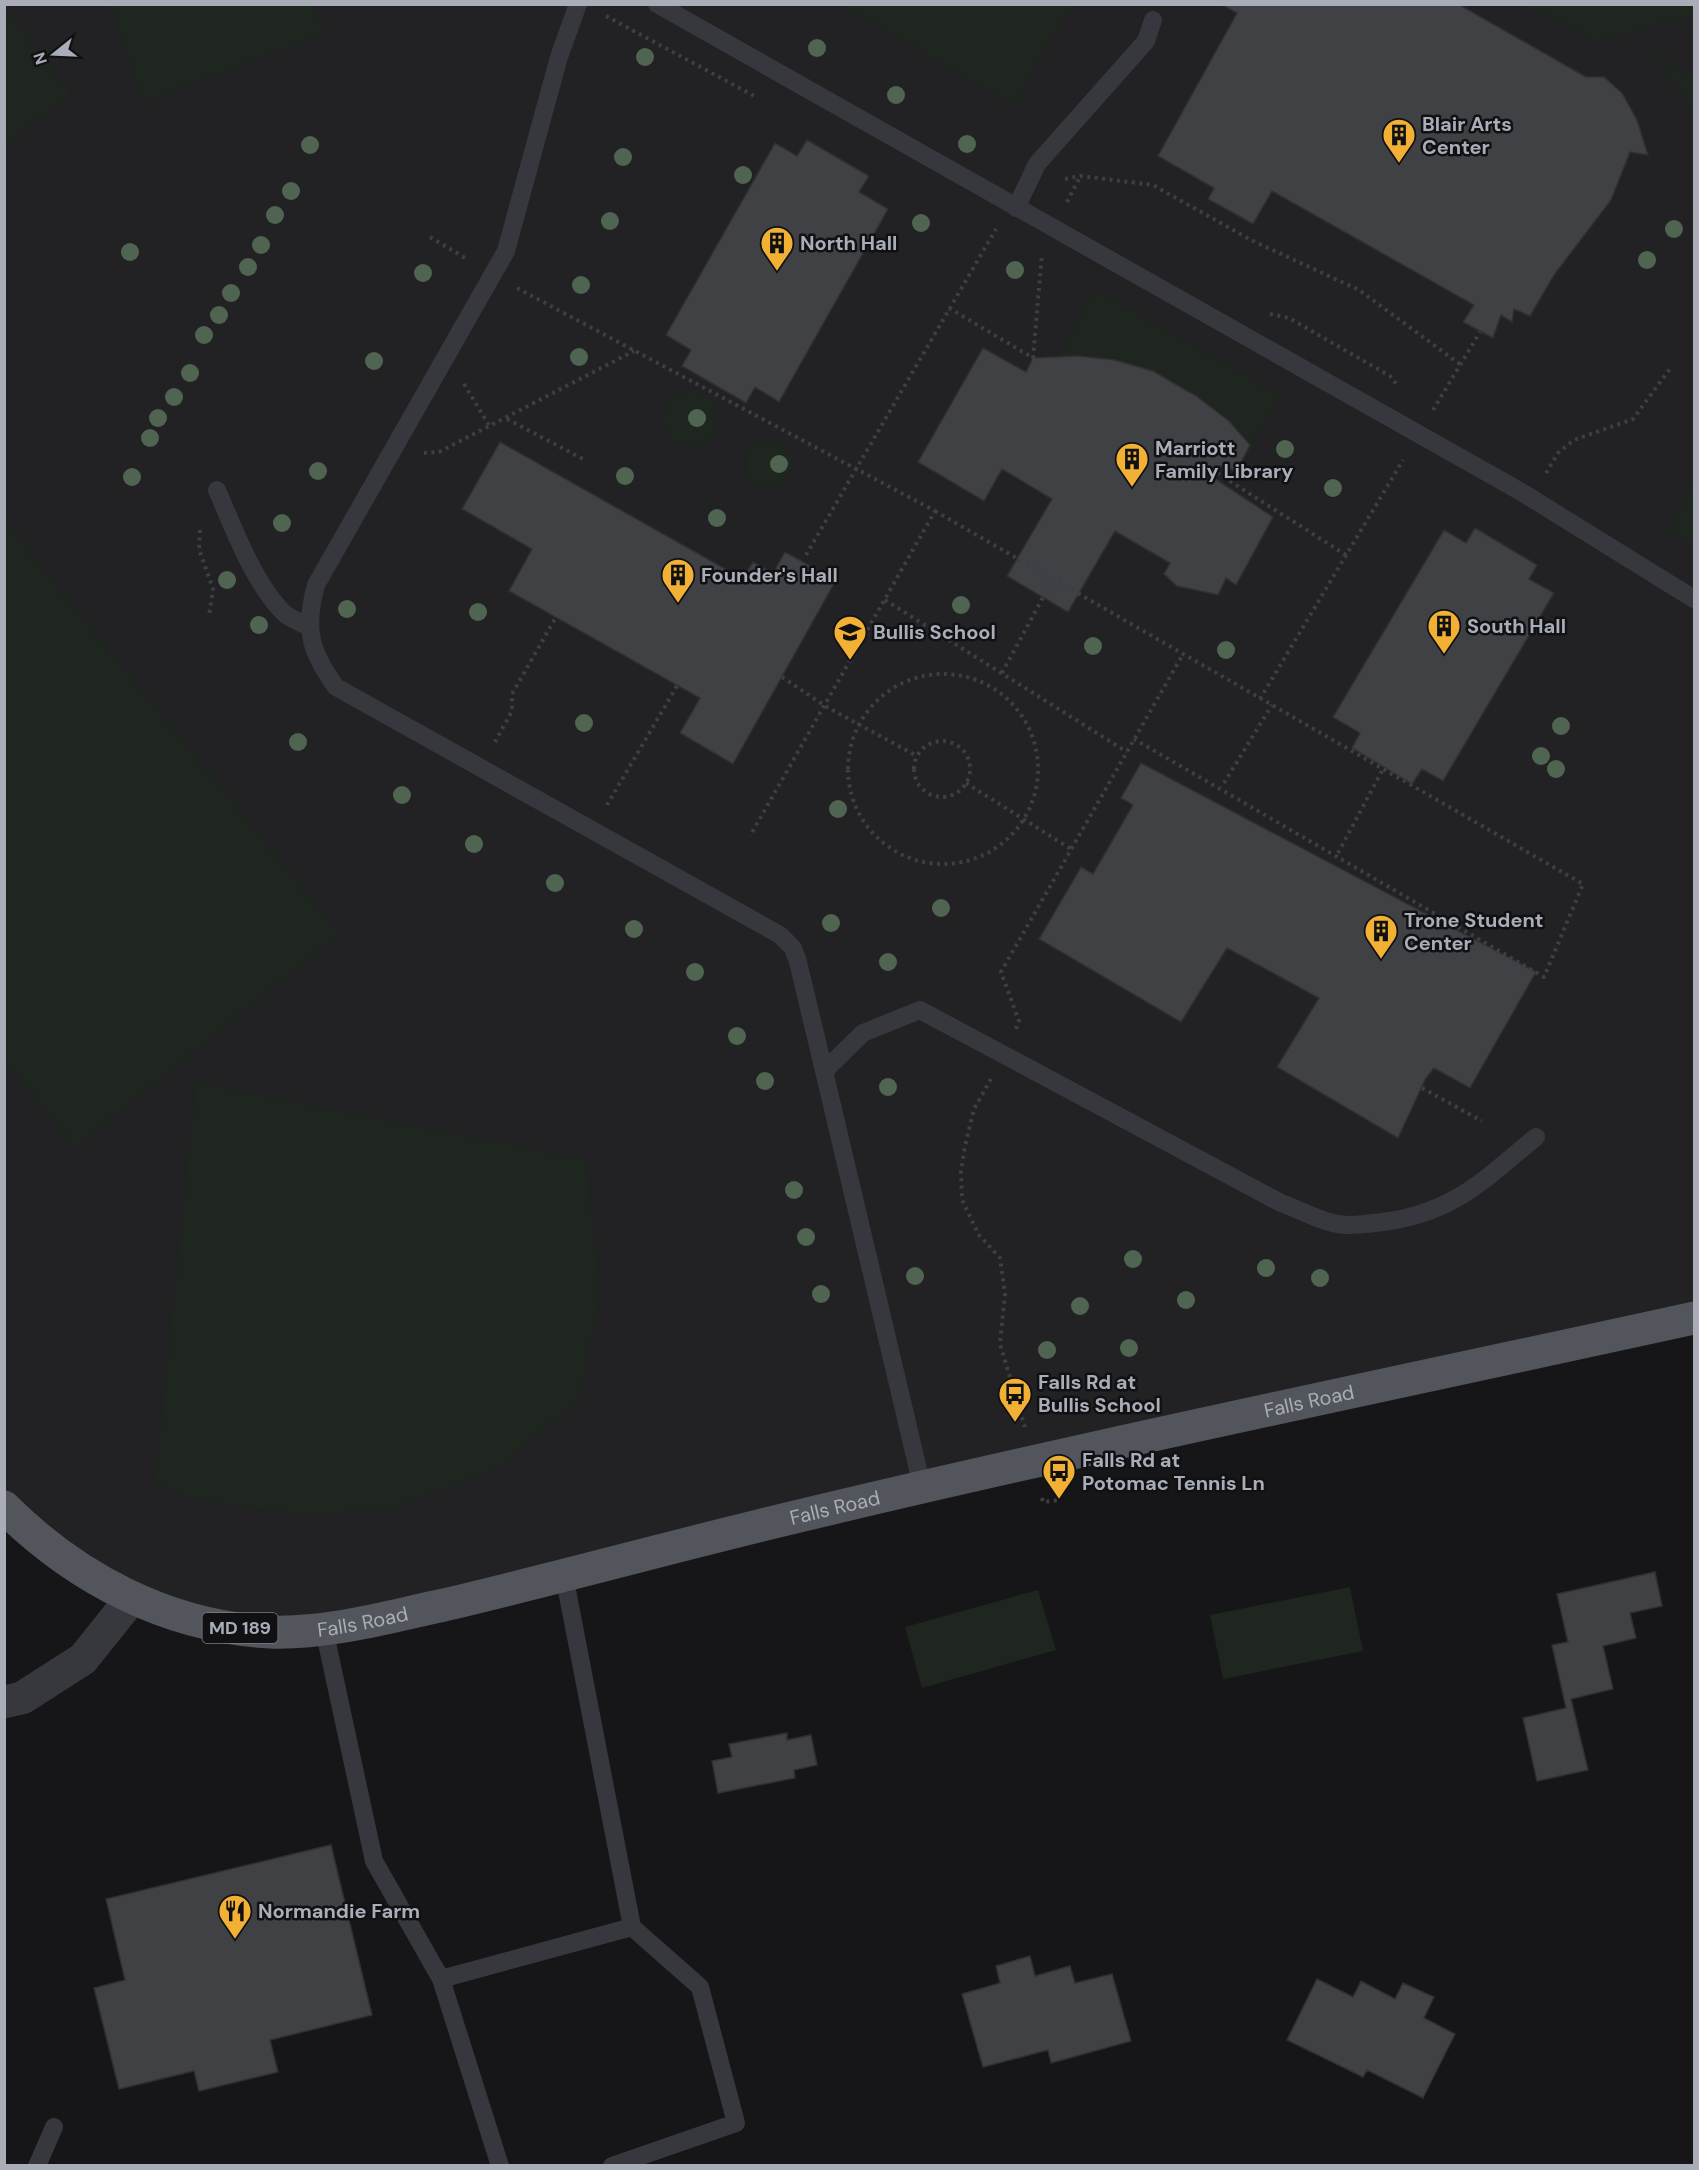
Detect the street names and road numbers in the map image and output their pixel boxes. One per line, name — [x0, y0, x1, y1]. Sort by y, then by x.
street label: Falls Road — [1261, 1379, 1357, 1424]
street label: Falls Road — [787, 1484, 882, 1531]
street label: Falls Road — [316, 1600, 410, 1643]
road number: MD 189 — [202, 1613, 278, 1643]

